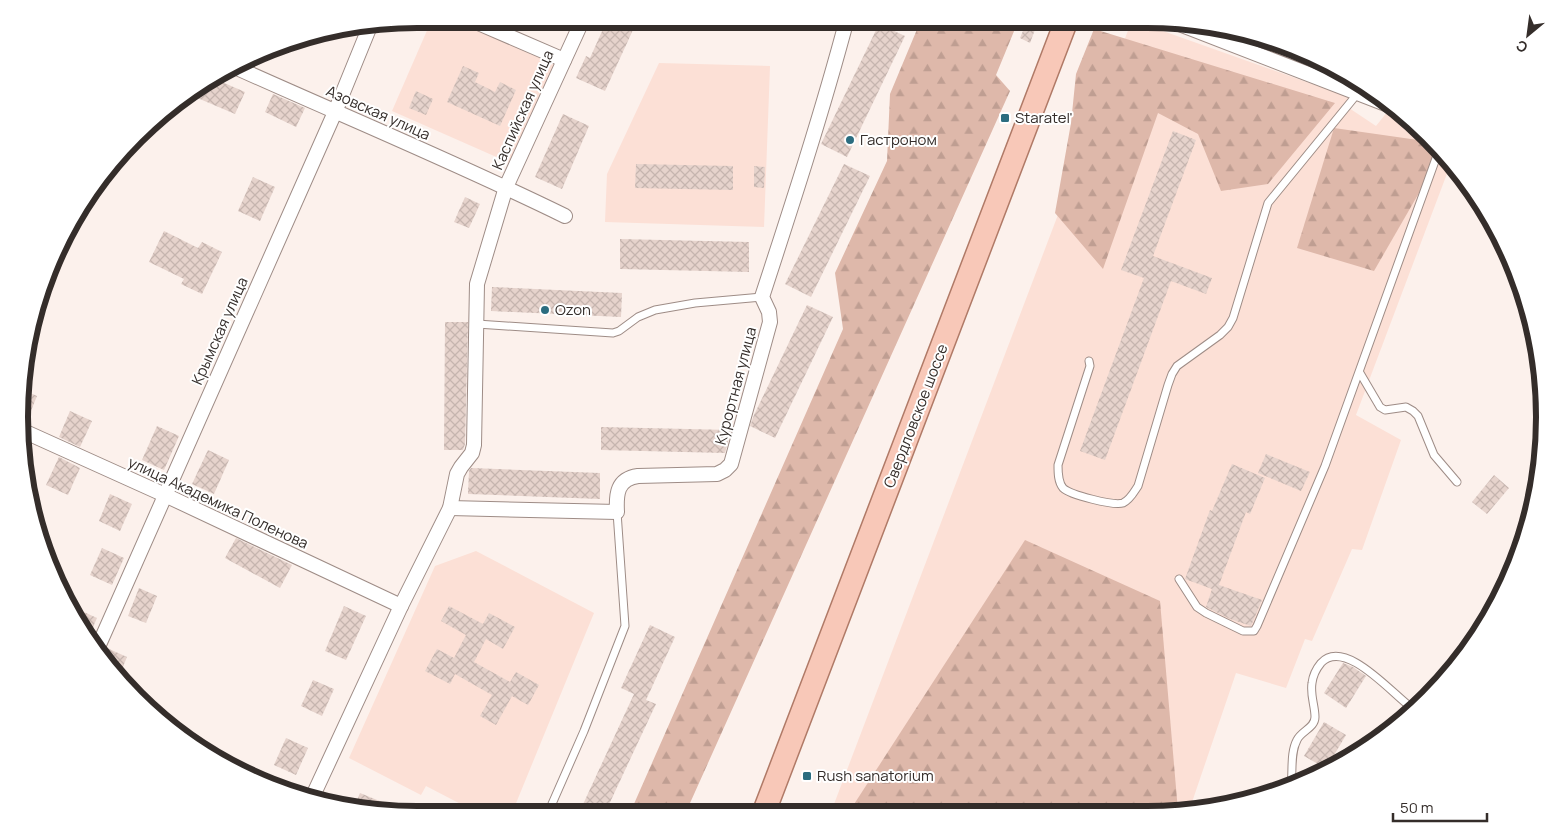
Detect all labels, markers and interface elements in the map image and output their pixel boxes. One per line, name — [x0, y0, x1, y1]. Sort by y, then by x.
north arrow — [1503, 10, 1553, 60]
text: С — [1512, 36, 1531, 58]
street label: Каспийская улица — [487, 47, 558, 173]
street label: Азовская улица — [323, 80, 434, 145]
place label: Staratel' — [1015, 107, 1073, 128]
marker: Staratel' — [999, 112, 1011, 124]
place label: Гастроном — [860, 129, 937, 150]
marker: Гастроном — [844, 134, 856, 146]
street label: Крымская улица — [186, 274, 253, 388]
place label: Ozon — [555, 299, 591, 320]
marker: Ozon — [539, 304, 551, 316]
street label: Курортная улица — [710, 325, 761, 447]
street label: Свердловское шоссе — [878, 341, 953, 491]
street label: улица Академика Поленова — [125, 451, 312, 554]
place label: Rush sanatorium — [817, 765, 934, 786]
marker: Rush sanatorium — [801, 770, 813, 782]
scale bar — [1393, 790, 1487, 822]
text: 50 m — [1400, 797, 1434, 818]

